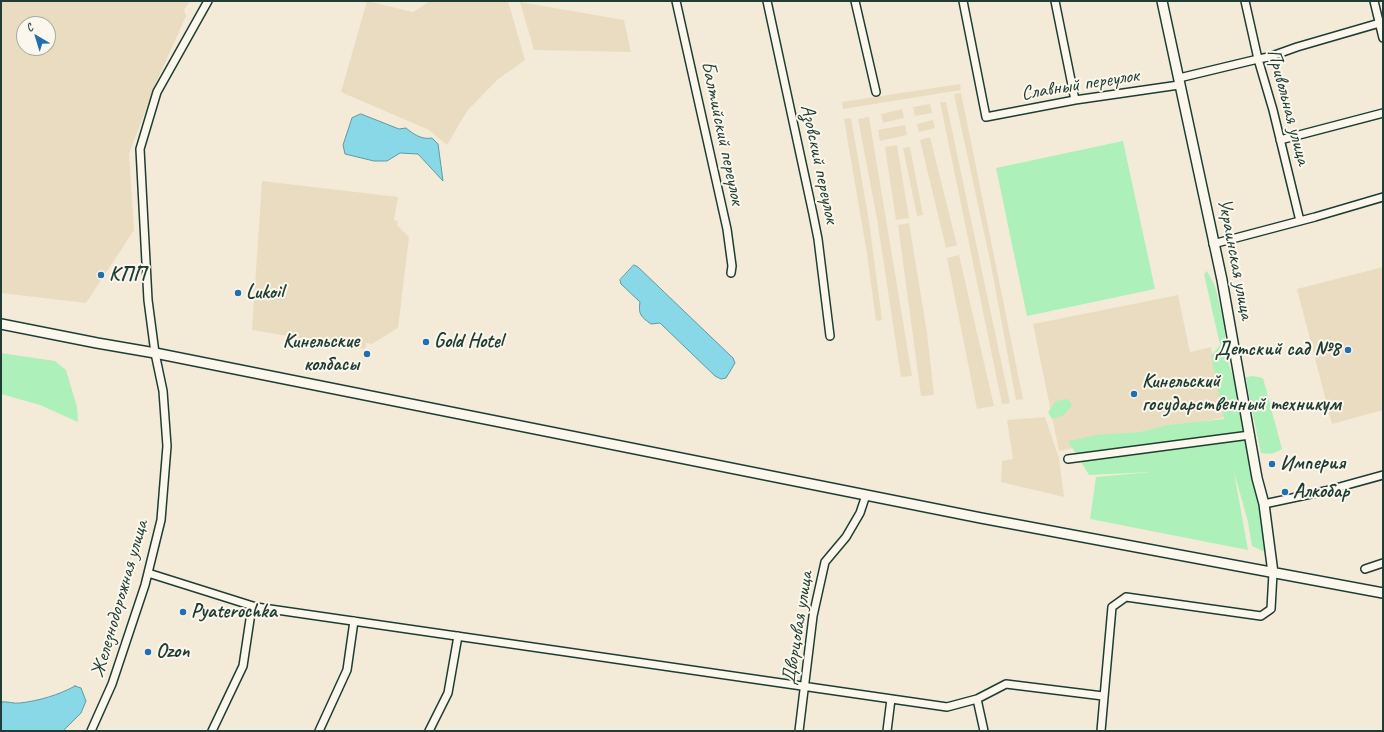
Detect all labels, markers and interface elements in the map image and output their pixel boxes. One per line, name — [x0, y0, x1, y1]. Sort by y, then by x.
north arrow — [16, 16, 56, 56]
text: С — [23, 20, 36, 35]
street label: Привольная улица — [1261, 46, 1315, 168]
street label: Балтийский переулок — [695, 59, 749, 207]
street label: Славный переулок — [1020, 64, 1140, 106]
street label: Азовский переулок — [795, 102, 843, 226]
street label: Украинская улица — [1212, 196, 1258, 322]
place label: КПП — [109, 263, 146, 287]
marker: КПП — [96, 270, 106, 280]
place label: Lukoil — [246, 281, 284, 305]
marker: Lukoil — [233, 288, 243, 298]
place label: Кинельские колбасы — [283, 330, 359, 377]
place label: Gold Hotel — [434, 330, 503, 354]
marker: Gold Hotel — [421, 337, 431, 347]
place label: Детский сад №8 — [1215, 338, 1340, 362]
marker: Детский сад №8 — [1343, 345, 1353, 355]
marker: Кинельские колбасы — [362, 349, 372, 359]
place label: Кинельский государственный техникум — [1142, 370, 1341, 417]
marker: Кинельский государственный техникум — [1129, 389, 1139, 399]
place label: Империя — [1280, 452, 1345, 476]
marker: Империя — [1267, 459, 1277, 469]
place label: Алкобар — [1293, 480, 1349, 504]
marker: Алкобар — [1280, 487, 1290, 497]
street label: Железнодорожная улица — [86, 518, 154, 680]
street label: Дворцовая улица — [777, 570, 819, 686]
place label: Pyaterochka — [191, 600, 277, 624]
marker: Pyaterochka — [178, 607, 188, 617]
place label: Ozon — [156, 640, 189, 664]
marker: Ozon — [143, 647, 153, 657]

